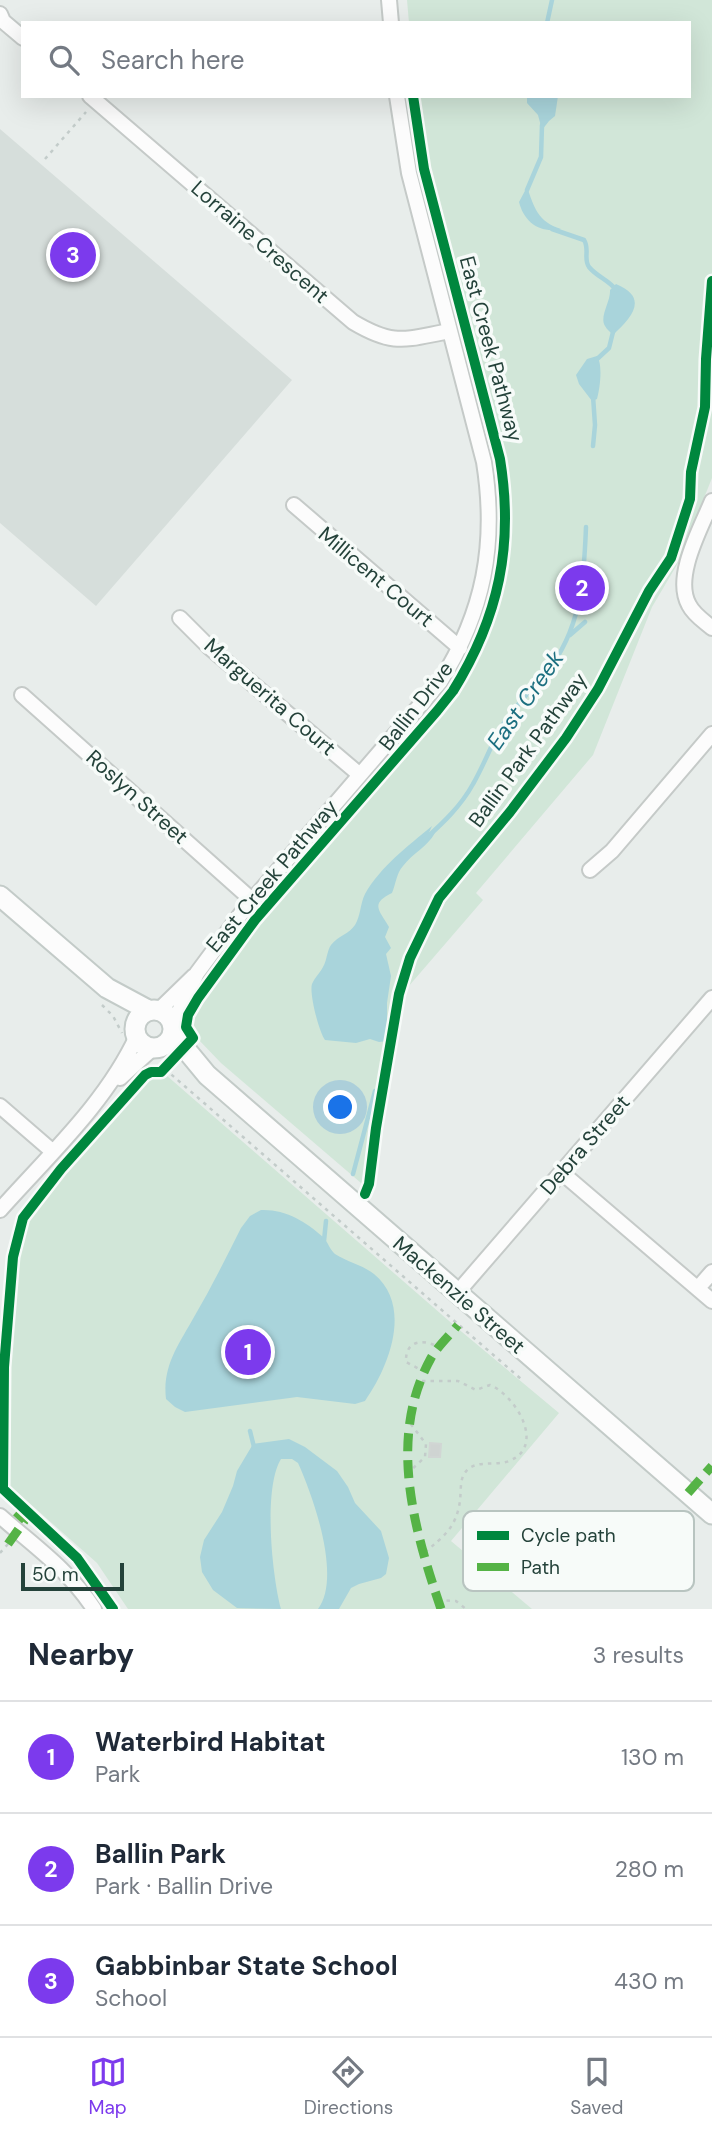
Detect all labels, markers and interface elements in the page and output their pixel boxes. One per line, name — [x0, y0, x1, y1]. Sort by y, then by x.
search box — [21, 21, 691, 98]
icon: search — [45, 41, 83, 79]
text: Search here — [101, 43, 244, 77]
street label: Lorraine Crescent — [185, 174, 335, 310]
pin: 3 — [50, 229, 96, 281]
street label: East Creek Pathway — [453, 253, 529, 445]
street label: Millicent Court — [312, 520, 440, 634]
pin: 2 — [559, 562, 605, 614]
street label: Marguerita Court — [198, 632, 342, 762]
water label: East Creek — [480, 644, 570, 756]
street label: Ballin Drive — [372, 656, 460, 756]
street label: Ballin Park Pathway — [462, 667, 594, 833]
street label: Roslyn Street — [80, 744, 194, 850]
street label: East Creek Pathway — [200, 794, 344, 958]
street label: Debra Street — [534, 1089, 636, 1201]
your location — [323, 1090, 357, 1124]
street label: Mackenzie Street — [387, 1230, 531, 1360]
pin: 1 — [225, 1326, 271, 1378]
legend — [463, 1511, 694, 1591]
text: Cycle path — [521, 1523, 616, 1548]
text: Path — [521, 1555, 560, 1580]
scale bar — [21, 1560, 124, 1592]
text: 50 m — [32, 1562, 79, 1587]
text: Nearby — [28, 1635, 134, 1674]
text: 3 results — [593, 1640, 684, 1670]
text: Waterbird Habitat — [95, 1725, 326, 1759]
text: 1 — [47, 1742, 55, 1772]
text: 130 m — [621, 1742, 684, 1772]
text: Park — [95, 1759, 140, 1789]
text: Ballin Park — [95, 1837, 226, 1871]
text: 2 — [44, 1854, 58, 1884]
text: 280 m — [615, 1854, 684, 1884]
text: Park · Ballin Drive — [95, 1871, 273, 1901]
text: Gabbinbar State School — [95, 1949, 398, 1983]
text: 3 — [44, 1966, 58, 1996]
text: 430 m — [614, 1966, 684, 1996]
text: School — [95, 1983, 167, 2013]
tab: Map — [89, 2053, 127, 2120]
tab: Directions — [304, 2053, 393, 2120]
tab: Saved — [570, 2053, 623, 2120]

